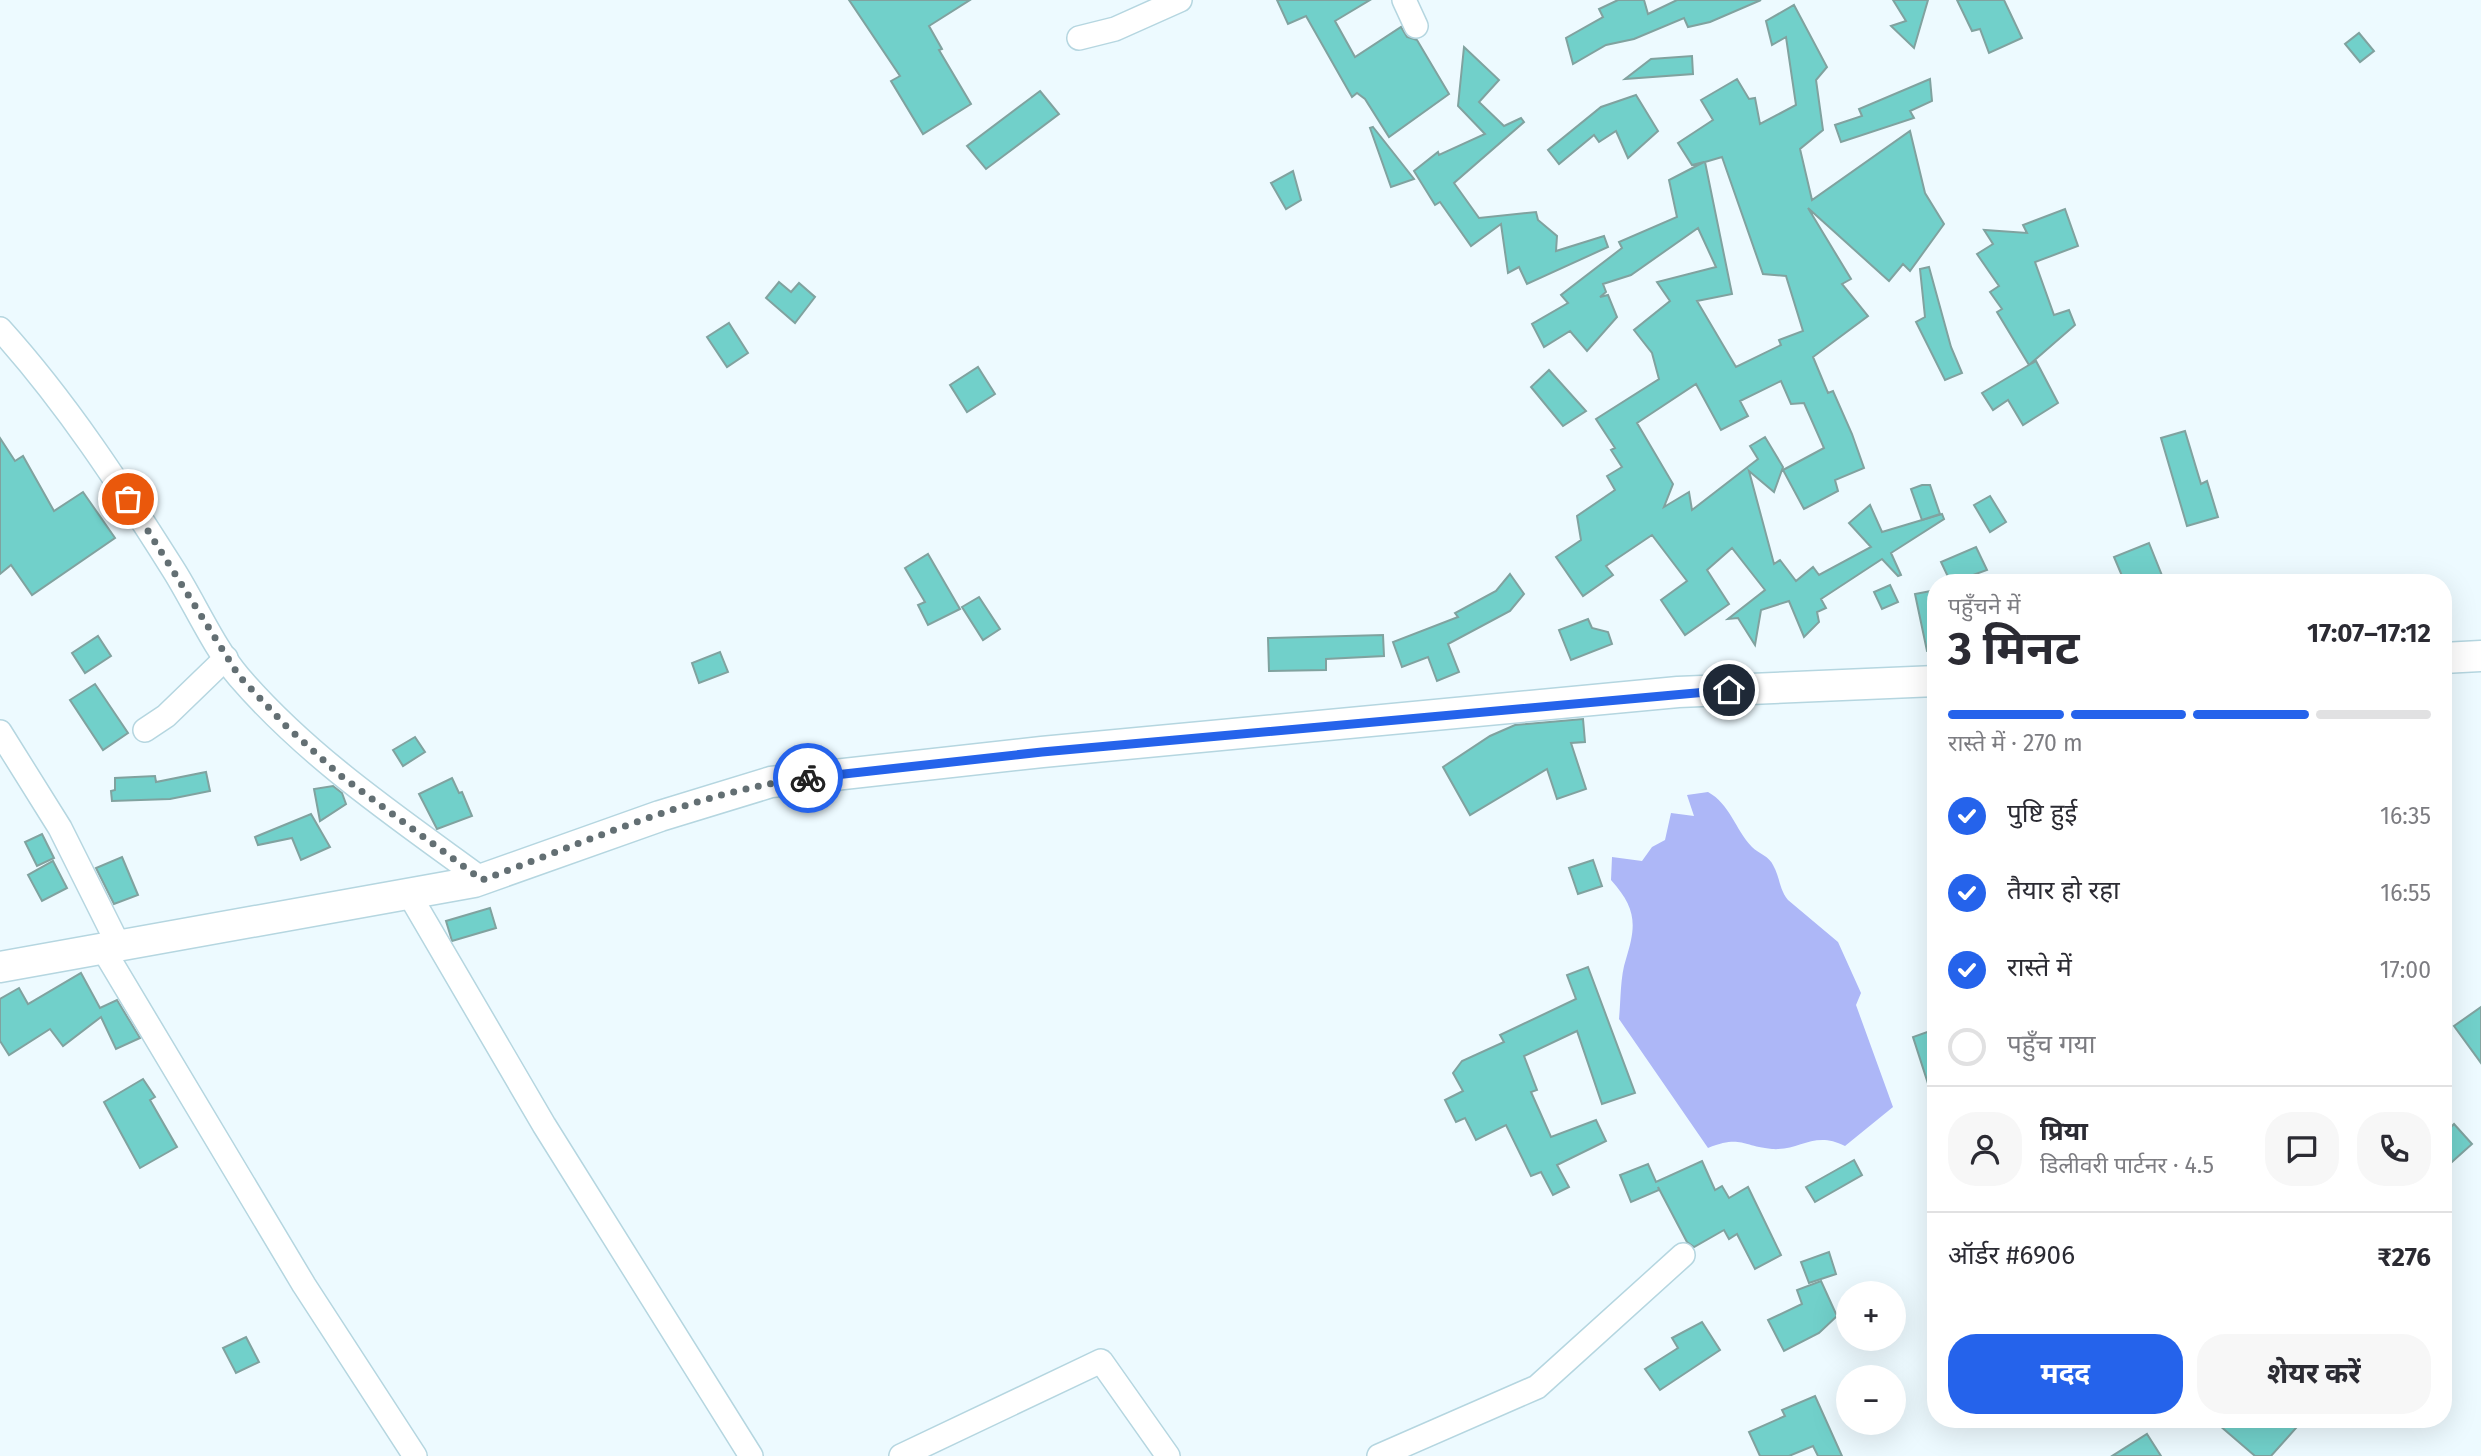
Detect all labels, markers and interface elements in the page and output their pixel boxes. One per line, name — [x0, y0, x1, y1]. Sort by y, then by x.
pin — [98, 469, 158, 529]
icon: bag — [109, 480, 147, 518]
text: पहुँचने में — [1948, 592, 2021, 620]
text: 17:07–17:12 — [2307, 618, 2431, 649]
text: 3 मिनट — [1948, 621, 2079, 676]
pin — [1699, 660, 1759, 720]
icon: home — [1710, 671, 1748, 709]
text: रास्ते में · 270 m — [1948, 729, 2083, 757]
courier — [773, 743, 843, 813]
icon: bike — [789, 759, 827, 797]
icon: check — [1948, 797, 1986, 835]
text: पुष्टि हुई — [2007, 798, 2077, 829]
text: 16:35 — [2380, 802, 2431, 830]
icon: check — [1948, 874, 1986, 912]
text: तैयार हो रहा — [2007, 875, 2120, 906]
text: 16:55 — [2380, 879, 2431, 907]
icon: check — [1948, 951, 1986, 989]
text: रास्ते में — [2007, 952, 2072, 983]
text: 17:00 — [2380, 956, 2431, 984]
text: पहुँच गया — [2007, 1029, 2095, 1060]
button: person — [1948, 1112, 2022, 1186]
button: chat — [2265, 1112, 2339, 1186]
button: phone — [2357, 1112, 2431, 1186]
text: प्रिया — [2040, 1116, 2088, 1147]
text: डिलीवरी पार्टनर · 4.5 — [2040, 1151, 2214, 1179]
text: ऑर्डर #6906 — [1948, 1240, 2075, 1271]
text: ₹276 — [2377, 1242, 2431, 1273]
map controls — [1836, 1281, 1906, 1435]
button: + — [1836, 1281, 1906, 1351]
button: मदद — [1948, 1334, 2183, 1414]
button: शेयर करें — [2197, 1334, 2431, 1414]
button: − — [1836, 1365, 1906, 1435]

